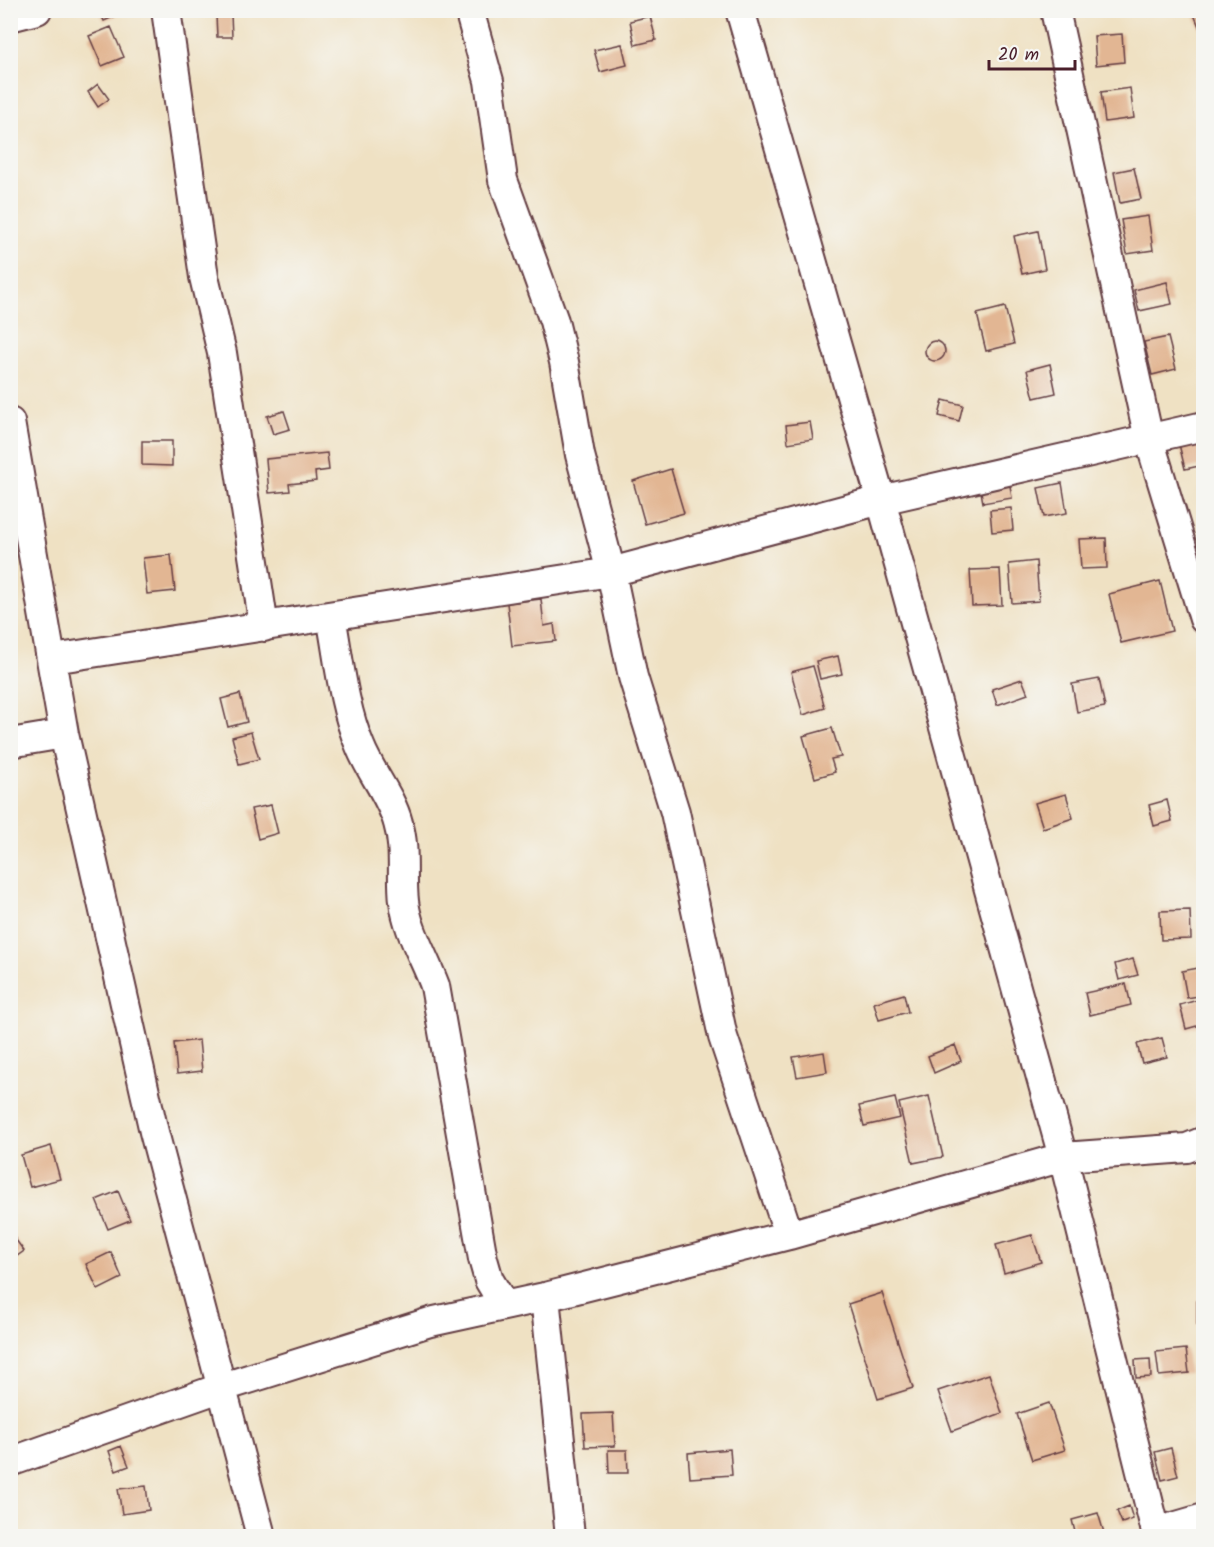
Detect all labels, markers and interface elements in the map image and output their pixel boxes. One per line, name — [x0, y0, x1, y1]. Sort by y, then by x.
scale bar — [989, 33, 1074, 71]
text: 20 m — [998, 41, 1039, 70]

